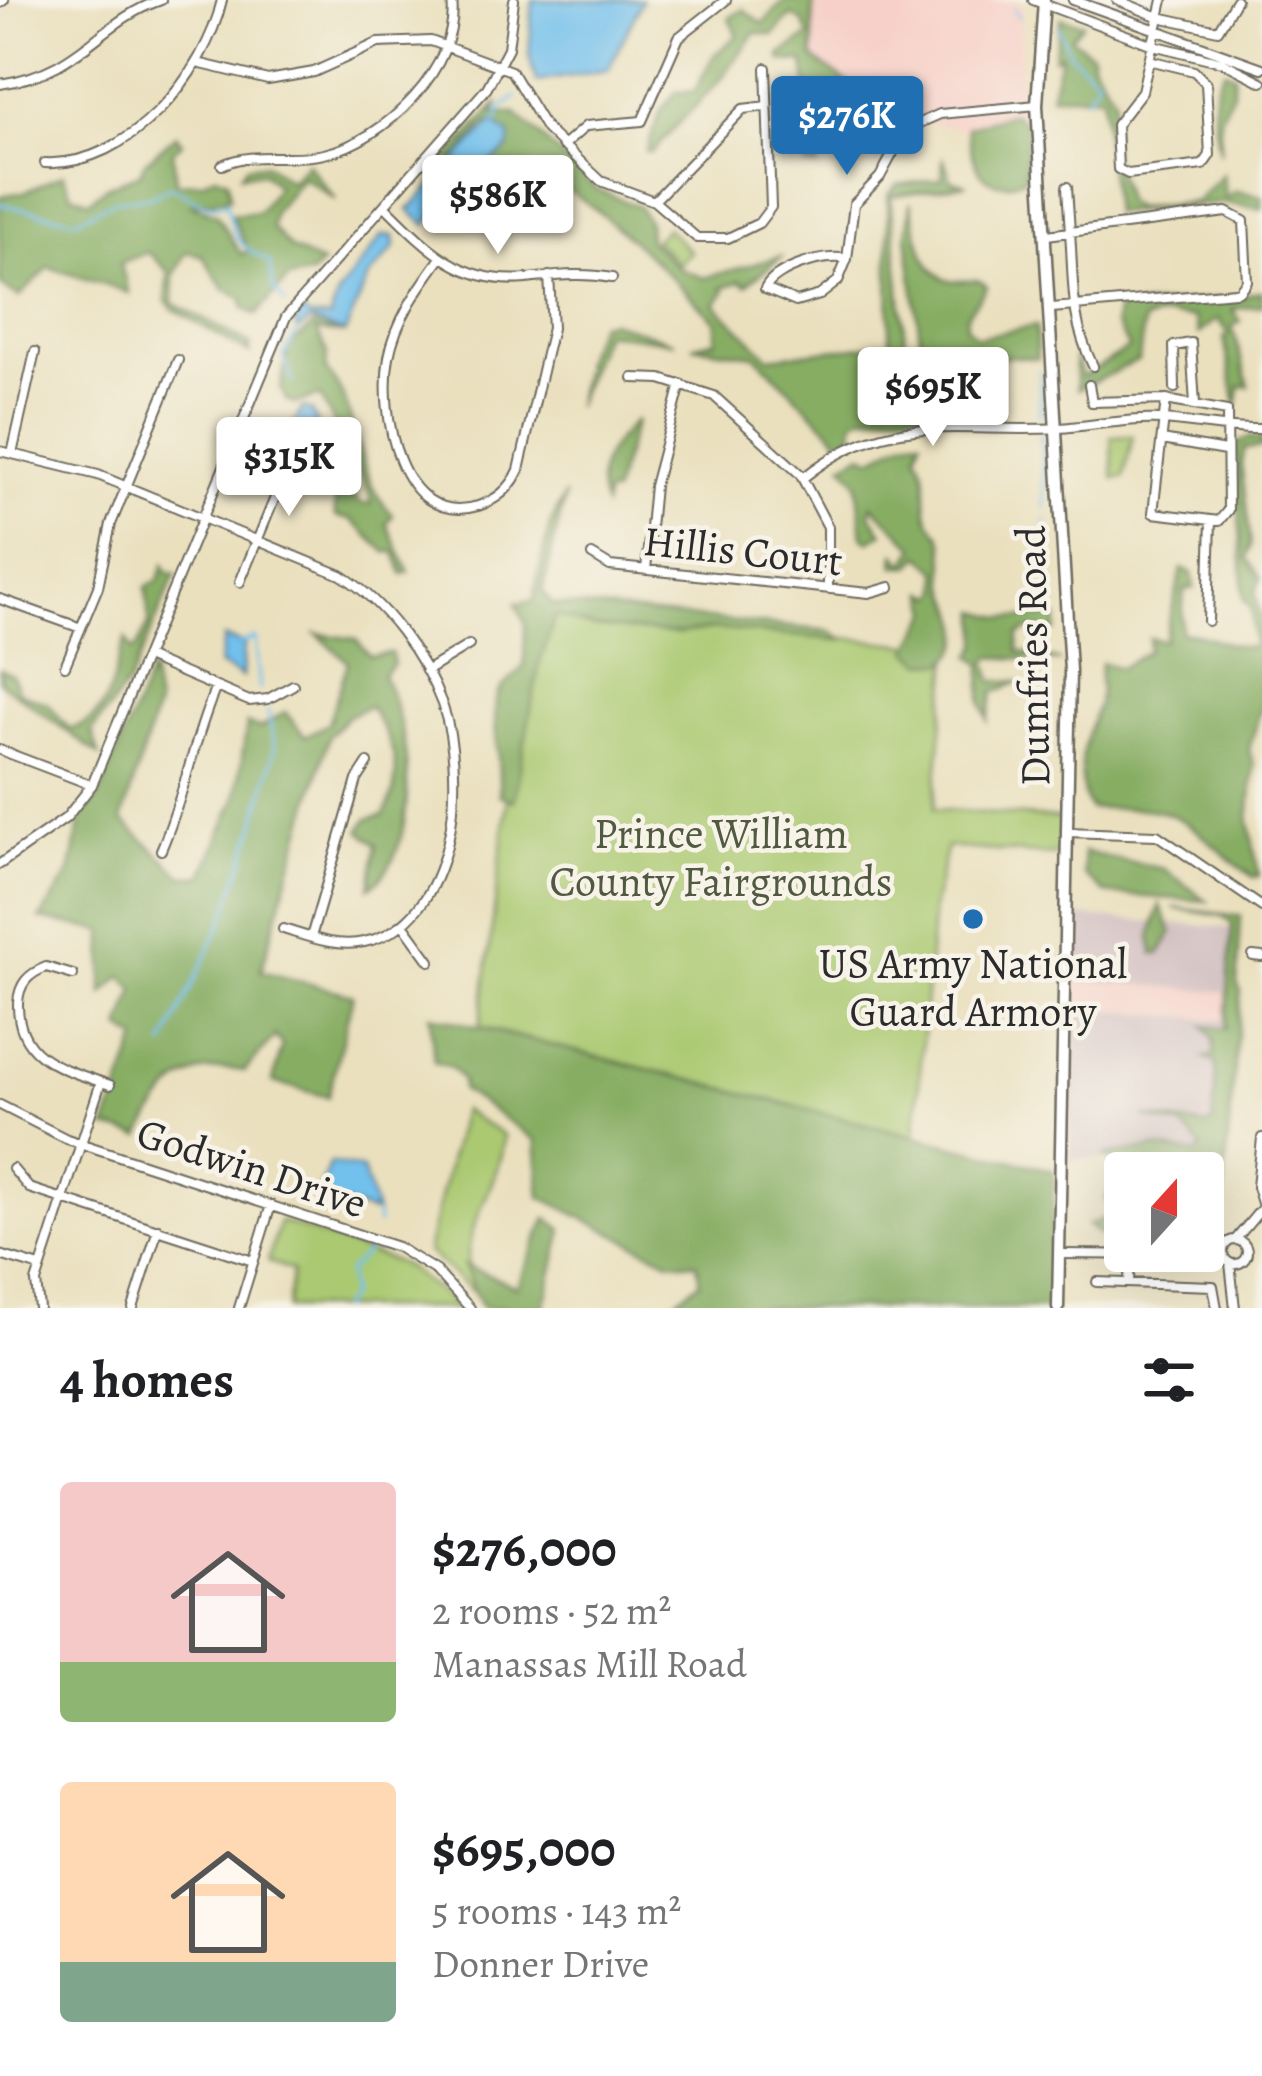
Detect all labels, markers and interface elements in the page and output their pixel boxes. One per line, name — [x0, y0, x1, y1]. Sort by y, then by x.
pin: $276K — [763, 76, 931, 178]
text: $276K — [798, 88, 896, 141]
pin: $586K — [414, 155, 582, 257]
text: $586K — [449, 167, 547, 220]
pin: $695K — [849, 347, 1017, 449]
text: $695K — [885, 359, 981, 412]
pin: $315K — [205, 417, 373, 519]
text: $315K — [243, 429, 335, 482]
street label: Hillis Court — [641, 512, 845, 589]
street label: Dumfries Road — [1002, 525, 1063, 787]
park label: Prince William County Fairgrounds — [549, 805, 893, 910]
marker: US Army National Guard Armory — [960, 906, 986, 932]
place label: US Army National Guard Armory — [819, 935, 1127, 1040]
street label: Godwin Drive — [130, 1104, 374, 1231]
north arrow — [1104, 1152, 1224, 1272]
map controls — [1104, 1152, 1224, 1272]
text: 4 homes — [60, 1345, 234, 1415]
icon: filters — [1136, 1347, 1202, 1413]
text: $276,000 — [432, 1514, 617, 1584]
icon: home — [156, 1530, 300, 1674]
text: 2 rooms · 52 m² — [432, 1584, 671, 1637]
text: Manassas Mill Road — [432, 1637, 747, 1690]
text: $695,000 — [432, 1814, 616, 1884]
icon: home — [156, 1830, 300, 1974]
text: 5 rooms · 143 m² — [432, 1884, 681, 1937]
text: Donner Drive — [432, 1937, 649, 1990]

